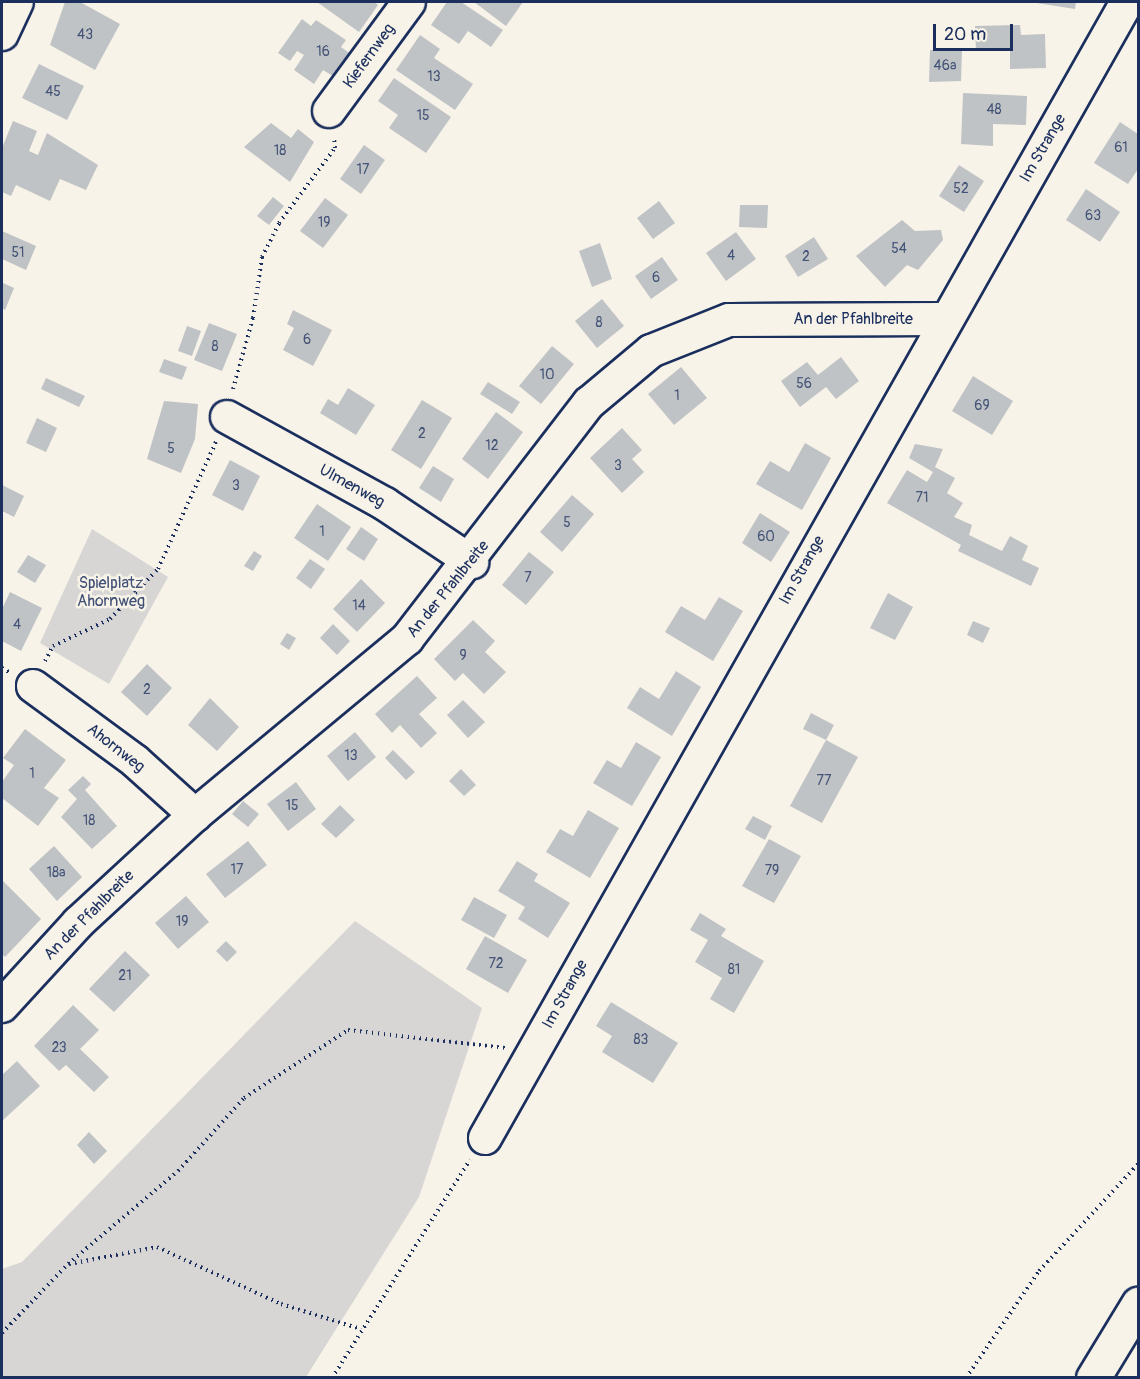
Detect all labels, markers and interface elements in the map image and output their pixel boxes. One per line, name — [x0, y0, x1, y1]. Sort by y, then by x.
scale bar — [936, 12, 1016, 50]
street label: Kiefernweg — [339, 20, 399, 92]
text: 20 m — [944, 23, 986, 46]
house number: 43 — [77, 27, 93, 43]
house number: 16 — [316, 44, 330, 60]
house number: 46a — [934, 58, 956, 74]
house number: 13 — [427, 69, 441, 85]
house number: 45 — [45, 84, 61, 100]
house number: 48 — [986, 102, 1002, 118]
house number: 15 — [416, 108, 430, 124]
street label: Im Strange — [1016, 110, 1070, 186]
house number: 61 — [1114, 140, 1128, 156]
house number: 18 — [274, 143, 286, 159]
house number: 17 — [357, 162, 369, 178]
house number: 52 — [953, 181, 969, 197]
house number: 63 — [1085, 208, 1101, 224]
house number: 19 — [318, 215, 330, 231]
house number: 54 — [891, 241, 907, 257]
house number: 51 — [11, 245, 25, 261]
house number: 4 — [727, 248, 735, 264]
house number: 2 — [802, 249, 810, 265]
house number: 6 — [652, 270, 660, 286]
street label: An der Pfahlbreite — [793, 309, 913, 329]
house number: 8 — [595, 315, 603, 331]
house number: 6 — [303, 332, 311, 348]
house number: 8 — [211, 339, 219, 355]
house number: 10 — [539, 367, 555, 383]
house number: 56 — [796, 376, 812, 392]
house number: 1 — [674, 388, 680, 404]
house number: 69 — [974, 398, 990, 414]
house number: 2 — [418, 426, 426, 442]
house number: 12 — [485, 438, 499, 454]
house number: 5 — [167, 441, 175, 457]
house number: 3 — [614, 458, 622, 474]
street label: Ulmenweg — [316, 460, 388, 512]
house number: 3 — [232, 478, 240, 494]
house number: 71 — [916, 490, 928, 506]
house number: 5 — [563, 515, 571, 531]
house number: 1 — [319, 524, 325, 540]
house number: 60 — [757, 529, 775, 545]
street label: Im Strange — [775, 532, 829, 608]
street label: An der Pfahlbreite — [403, 536, 493, 642]
house number: 7 — [524, 570, 532, 586]
park label: Spielplatz Ahornweg — [77, 573, 145, 611]
house number: 14 — [352, 598, 366, 614]
house number: 4 — [13, 617, 21, 633]
house number: 9 — [459, 648, 467, 664]
house number: 2 — [143, 682, 151, 698]
street label: Ahornweg — [83, 720, 149, 776]
house number: 13 — [344, 748, 358, 764]
house number: 1 — [29, 766, 35, 782]
house number: 77 — [817, 773, 831, 789]
house number: 15 — [285, 798, 299, 814]
house number: 18 — [83, 813, 95, 829]
house number: 17 — [231, 862, 243, 878]
house number: 79 — [765, 863, 779, 879]
house number: 18a — [46, 865, 66, 881]
street label: An der Pfahlbreite — [40, 866, 138, 964]
house number: 19 — [176, 914, 188, 930]
house number: 72 — [488, 956, 504, 972]
street label: Im Strange — [538, 956, 592, 1032]
house number: 81 — [728, 962, 740, 978]
house number: 21 — [118, 968, 132, 984]
house number: 83 — [634, 1032, 648, 1048]
house number: 23 — [51, 1040, 67, 1056]

